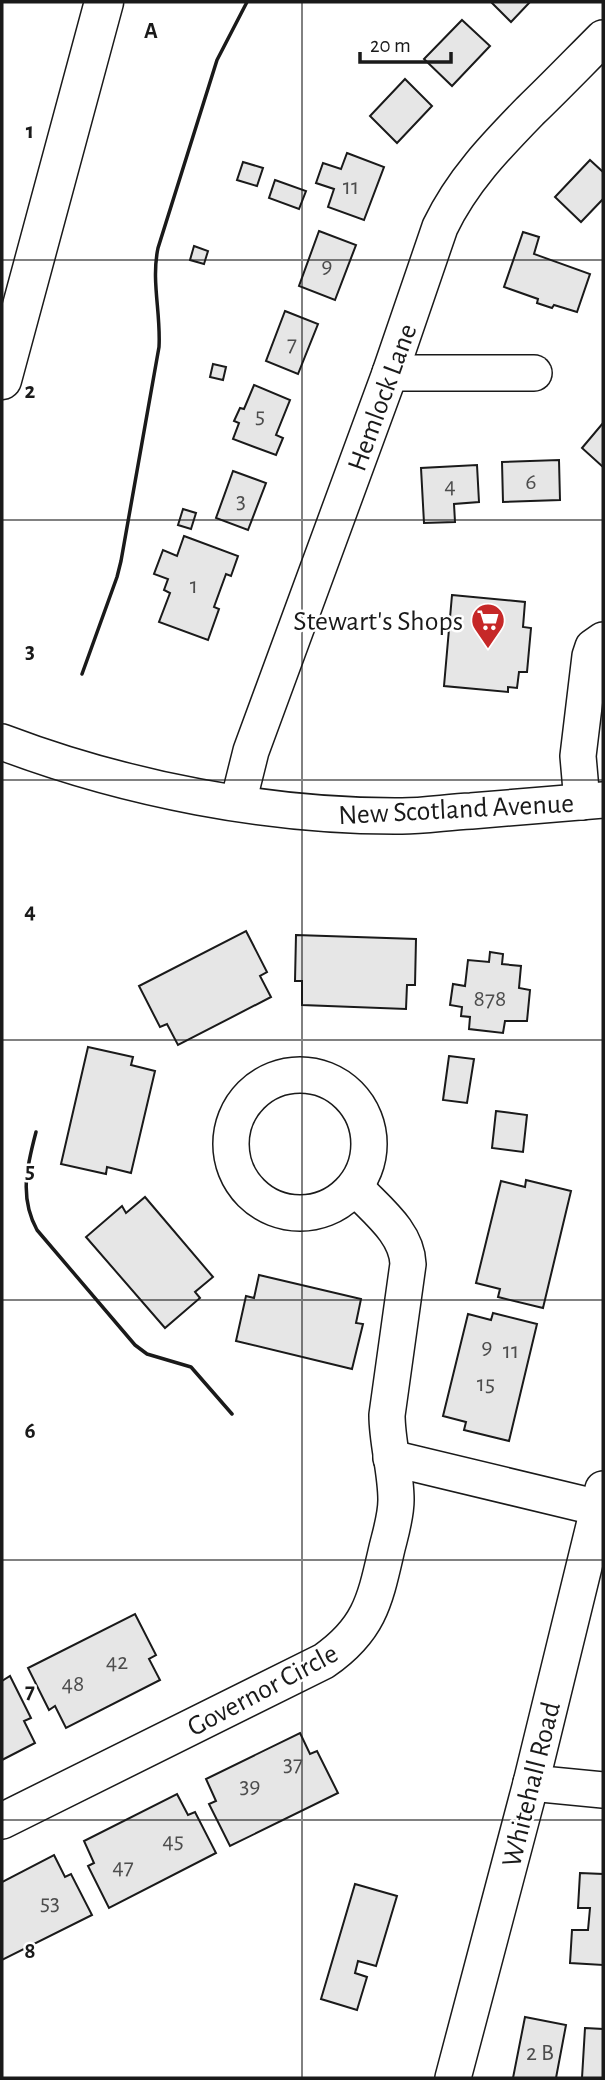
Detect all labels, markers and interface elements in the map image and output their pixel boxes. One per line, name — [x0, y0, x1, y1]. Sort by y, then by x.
text: A — [144, 20, 158, 43]
scale bar — [360, 21, 451, 65]
text: 20 m — [370, 35, 411, 56]
text: 1 — [26, 120, 34, 143]
house number: 11 — [343, 175, 359, 199]
house number: 9 — [321, 254, 333, 278]
street label: Hemlock Lane — [343, 320, 422, 475]
house number: 7 — [287, 332, 297, 356]
text: 2 — [25, 380, 36, 403]
house number: 5 — [255, 404, 265, 428]
house number: 6 — [525, 470, 537, 494]
house number: 4 — [444, 474, 456, 498]
house number: 3 — [236, 489, 246, 513]
house number: 1 — [190, 574, 198, 598]
supermarket icon: Stewart's Shops — [469, 601, 507, 650]
place label: Stewart's Shops — [293, 608, 463, 636]
text: 3 — [25, 640, 35, 663]
street label: New Scotland Avenue — [338, 790, 575, 830]
text: 4 — [24, 900, 36, 923]
house number: 878 — [474, 987, 506, 1011]
text: 5 — [25, 1160, 35, 1183]
house number: 9 — [481, 1335, 493, 1359]
house number: 11 — [503, 1339, 519, 1363]
house number: 15 — [477, 1372, 495, 1396]
text: 6 — [24, 1420, 36, 1443]
street label: Governor Circle — [183, 1640, 343, 1742]
house number: 42 — [106, 1650, 128, 1674]
house number: 48 — [62, 1672, 84, 1696]
text: 7 — [25, 1680, 35, 1703]
street label: Whitehall Road — [498, 1699, 566, 1870]
house number: 37 — [283, 1752, 303, 1776]
house number: 39 — [239, 1774, 261, 1798]
house number: 45 — [162, 1829, 184, 1853]
house number: 47 — [112, 1855, 134, 1879]
house number: 53 — [40, 1891, 60, 1915]
text: 8 — [24, 1940, 36, 1963]
house number: 2 B — [526, 2041, 554, 2065]

